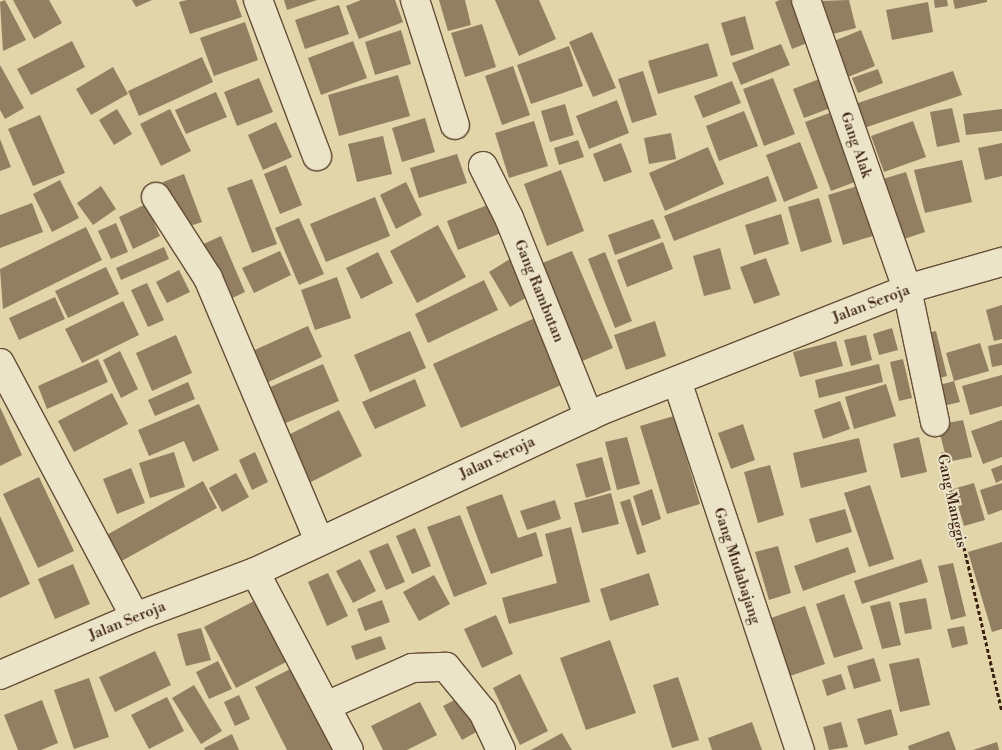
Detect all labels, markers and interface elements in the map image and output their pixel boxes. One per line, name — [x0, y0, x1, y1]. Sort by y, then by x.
street label: Gang Alak — [836, 110, 876, 180]
street label: Gang Rambutan — [510, 237, 568, 345]
street label: Jalan Seroja — [830, 281, 912, 327]
street label: Jalan Seroja — [456, 433, 538, 483]
street label: Gang Manggis — [933, 453, 971, 549]
street label: Gang Mudabajang — [710, 505, 764, 627]
street label: Jalan Seroja — [86, 597, 168, 645]

